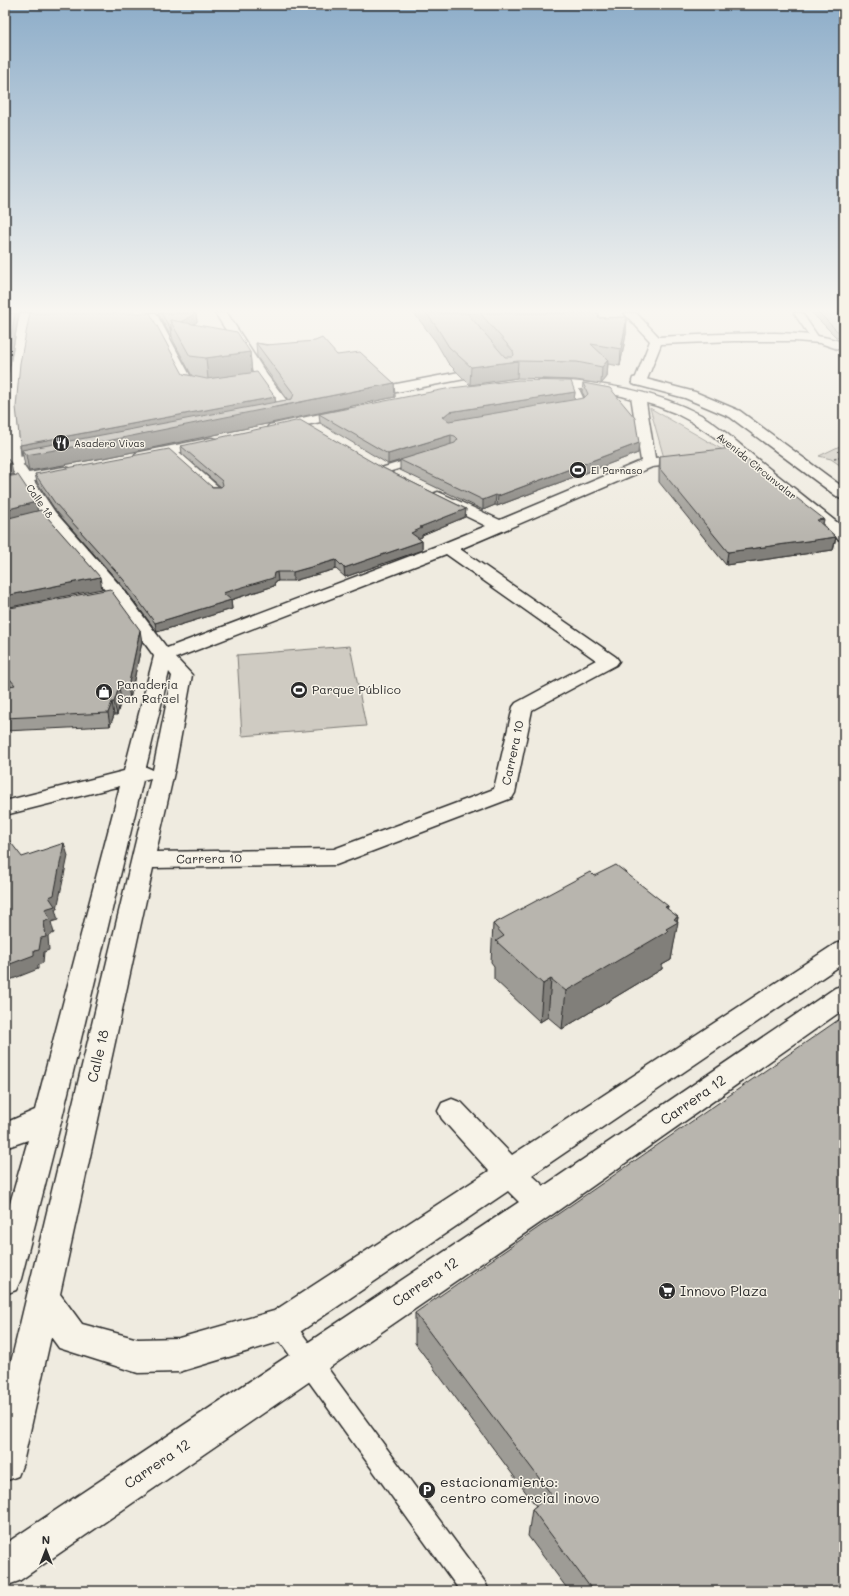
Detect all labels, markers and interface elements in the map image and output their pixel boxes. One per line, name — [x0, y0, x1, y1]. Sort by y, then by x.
street label: Avenida Circunvalar — [714, 429, 800, 503]
restaurant icon: Asadero Vivas — [51, 433, 71, 453]
place label: Asadero Vivas — [74, 436, 145, 450]
sports icon: El Parnaso — [568, 460, 588, 480]
place label: El Parnaso — [591, 463, 642, 477]
street label: Calle 18 — [23, 481, 57, 521]
place label: Panaderia San Rafael — [117, 676, 179, 706]
sports icon: Parque Público — [289, 680, 309, 700]
place label: Parque Público — [312, 681, 401, 697]
shop icon: Panaderia San Rafael — [94, 682, 114, 702]
street label: Carrera 10 — [497, 718, 527, 787]
street label: Carrera 10 — [176, 849, 243, 867]
street label: Calle 18 — [82, 1028, 113, 1084]
street label: Carrera 12 — [656, 1070, 729, 1129]
street label: Carrera 12 — [388, 1253, 461, 1311]
supermarket icon: Innovo Plaza — [657, 1281, 677, 1301]
place label: Innovo Plaza — [680, 1281, 767, 1300]
street label: Carrera 12 — [120, 1435, 193, 1493]
place label: estacionamiento: centro comercial inovo — [440, 1472, 599, 1507]
parking icon: estacionamiento: centro comercial inovo — [417, 1480, 437, 1500]
north arrow — [26, 1530, 66, 1570]
text: N — [42, 1532, 50, 1547]

